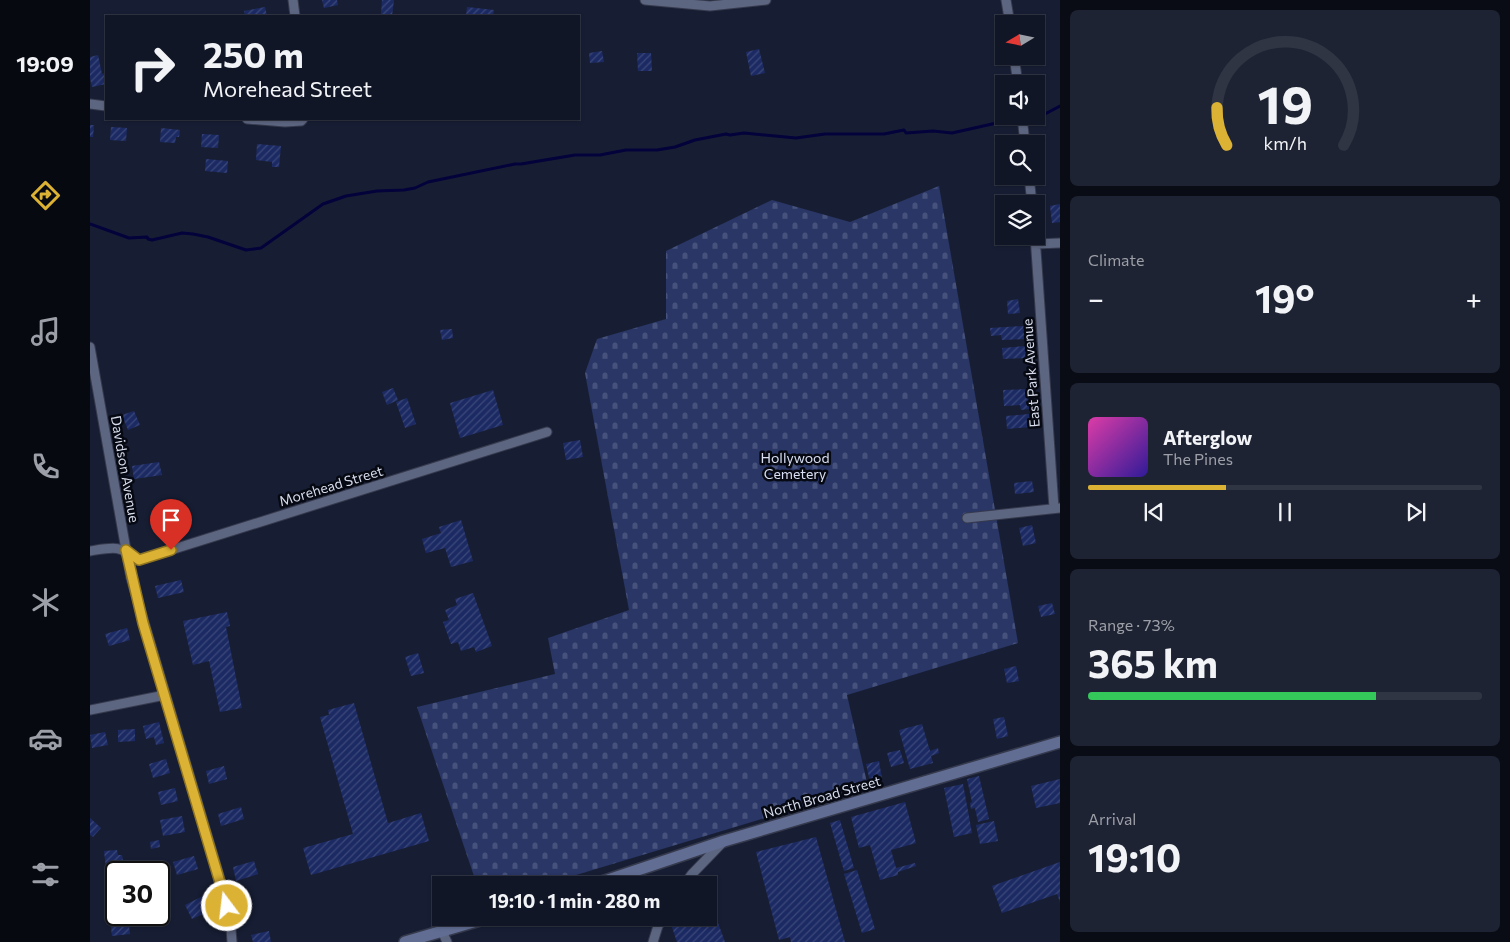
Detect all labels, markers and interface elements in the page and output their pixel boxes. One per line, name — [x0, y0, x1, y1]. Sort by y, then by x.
north arrow — [995, 15, 1045, 65]
map controls — [995, 15, 1045, 245]
text: 250 m — [203, 32, 304, 75]
icon: right — [120, 35, 185, 100]
text: 19:09 — [16, 50, 74, 77]
text: 19 — [1257, 71, 1313, 135]
text: Morehead Street — [203, 75, 372, 102]
button: sound — [995, 75, 1045, 125]
text: km/h — [1263, 132, 1307, 154]
button: search — [995, 135, 1045, 185]
icon: directions — [28, 178, 63, 213]
button: layers — [995, 195, 1045, 245]
text: Climate — [1088, 250, 1144, 269]
text: 19° — [1255, 274, 1315, 321]
text: − — [1088, 281, 1104, 315]
text: + — [1466, 281, 1482, 315]
icon: music — [28, 314, 63, 349]
street label: East Park Avenue — [1018, 318, 1043, 428]
street label: Davidson Avenue — [108, 414, 143, 524]
text: Afterglow — [1163, 426, 1252, 449]
icon: phone — [28, 449, 63, 484]
park label: Hollywood Cemetery — [761, 449, 830, 482]
text: The Pines — [1163, 449, 1233, 468]
street label: Morehead Street — [277, 462, 385, 509]
icon: previous — [1140, 498, 1168, 526]
icon: pause — [1271, 498, 1299, 526]
icon: next — [1402, 498, 1430, 526]
pin — [150, 499, 192, 550]
icon: arrive — [157, 506, 185, 534]
icon: climate — [28, 585, 63, 620]
text: Range · 73% — [1088, 615, 1175, 634]
text: 365 km — [1088, 639, 1218, 686]
icon: car — [28, 721, 63, 756]
street label: North Broad Street — [761, 772, 883, 821]
text: Arrival — [1088, 809, 1136, 828]
text: 19:10 — [1088, 833, 1181, 880]
icon: filters — [28, 857, 63, 892]
speed limit sign: 30 — [105, 861, 170, 926]
position arrow — [200, 879, 252, 931]
text: 19:10 · 1 min · 280 m — [489, 889, 660, 912]

